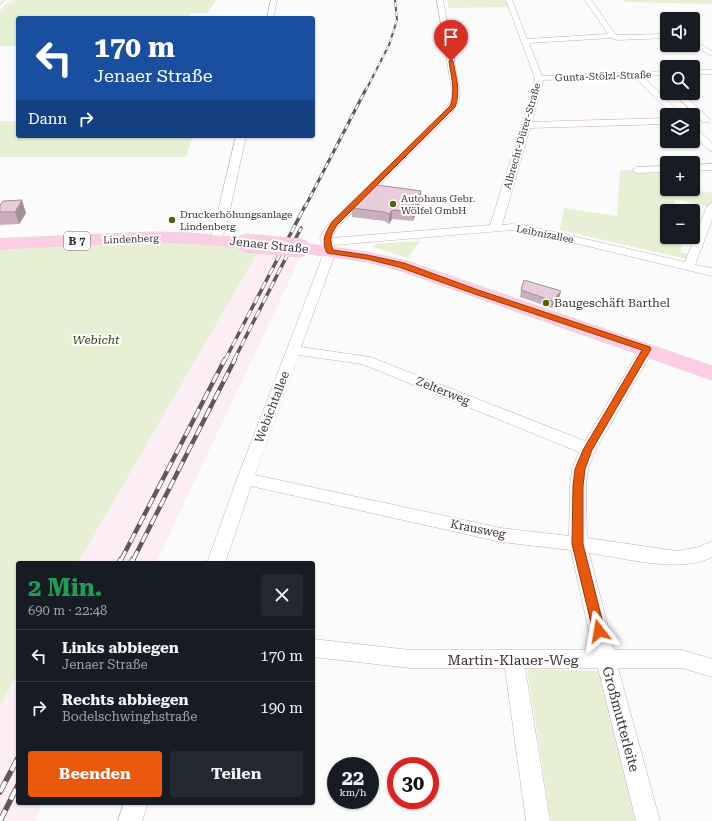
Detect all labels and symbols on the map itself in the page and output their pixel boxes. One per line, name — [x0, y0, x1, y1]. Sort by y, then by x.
pin — [434, 20, 468, 61]
street label: Gunta-Stölzl-Straße — [555, 69, 652, 83]
street label: Albrecht-Dürer-Straße — [502, 81, 543, 190]
place label: Autohaus Gebr. Wölfel GmbH — [401, 193, 475, 216]
marker: Autohaus Gebr. Wölfel GmbH — [388, 199, 398, 209]
place label: Druckerhöhungsanlage Lindenberg — [180, 209, 293, 232]
marker: Druckerhöhungsanlage Lindenberg — [167, 215, 177, 225]
street label: Leibnizallee — [515, 223, 575, 245]
road number: B 7 — [64, 232, 90, 250]
street label: Lindenberg — [103, 233, 159, 245]
street label: Jenaer Straße — [229, 234, 309, 256]
place label: Baugeschäft Barthel — [554, 296, 670, 310]
marker: Baugeschäft Barthel — [541, 298, 551, 308]
park label: Webicht — [73, 333, 120, 347]
street label: Webichtallee — [252, 369, 292, 445]
street label: Zelterweg — [414, 374, 472, 408]
street label: Krausweg — [449, 517, 507, 541]
position arrow — [578, 610, 620, 652]
street label: Martin-Klauer-Weg — [448, 652, 579, 668]
street label: Großmutterleite — [599, 665, 643, 774]
speed limit sign: 30 — [387, 757, 439, 809]

